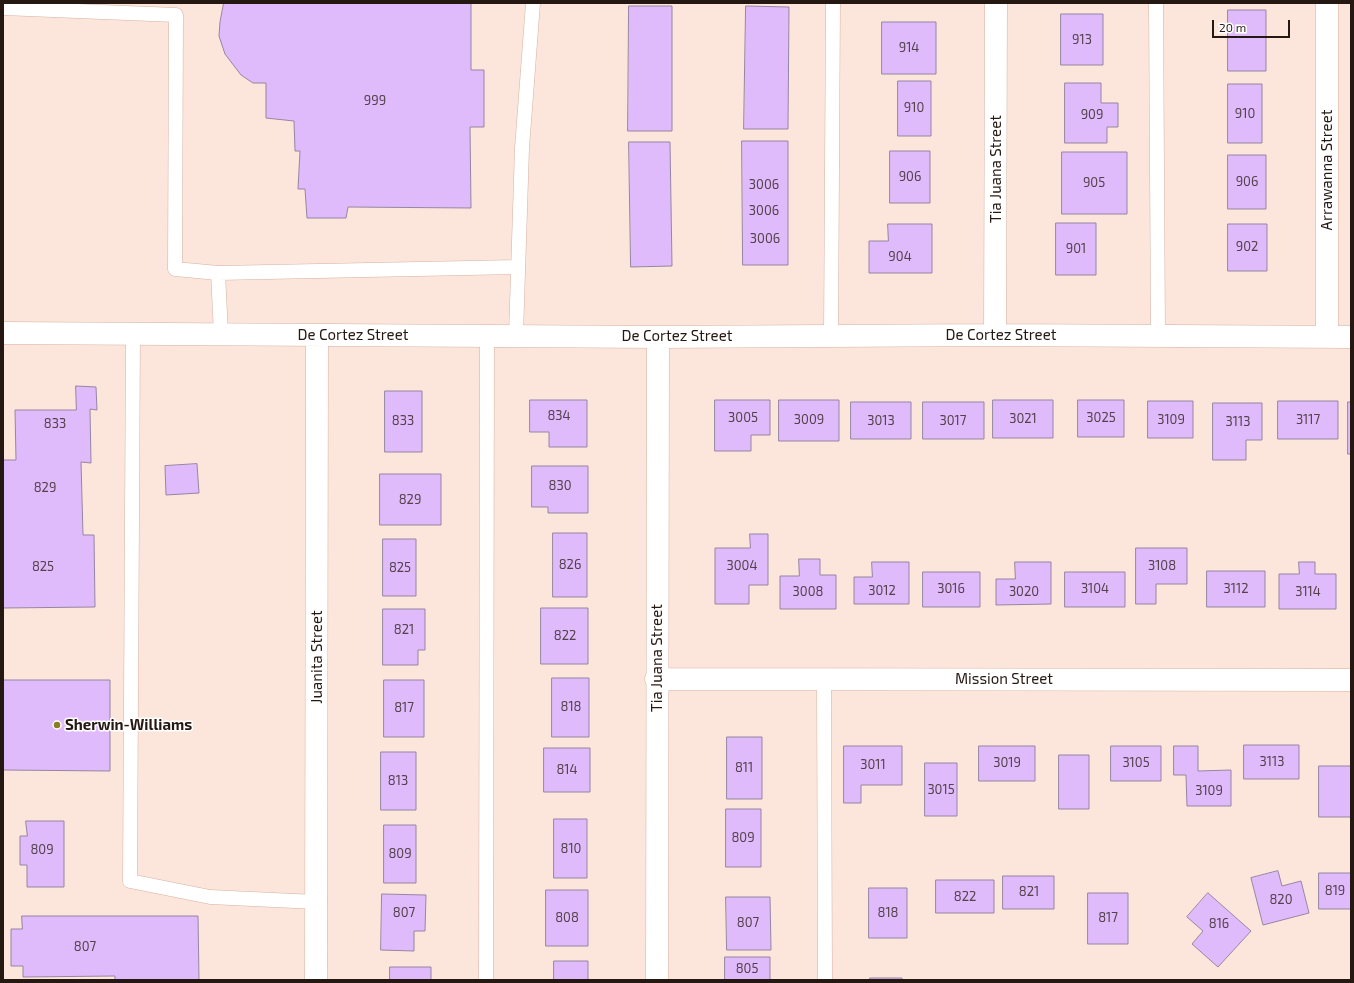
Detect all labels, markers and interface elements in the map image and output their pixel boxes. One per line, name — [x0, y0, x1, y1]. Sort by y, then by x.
scale bar — [1214, 12, 1292, 38]
text: 20 m — [1219, 20, 1246, 34]
house number: 913 — [1072, 32, 1092, 48]
house number: 914 — [899, 40, 919, 56]
house number: 999 — [364, 93, 386, 109]
house number: 910 — [904, 100, 924, 116]
house number: 910 — [1235, 106, 1255, 122]
house number: 909 — [1081, 107, 1103, 123]
street label: Arrawanna Street — [1318, 110, 1336, 230]
street label: Tia Juana Street — [987, 115, 1005, 223]
house number: 906 — [899, 169, 921, 185]
house number: 906 — [1236, 174, 1258, 190]
house number: 905 — [1083, 175, 1105, 191]
house number: 3006 — [749, 177, 779, 193]
house number: 3006 — [749, 203, 779, 219]
house number: 3006 — [750, 231, 780, 247]
house number: 902 — [1236, 239, 1258, 255]
house number: 901 — [1066, 241, 1086, 257]
house number: 904 — [888, 249, 912, 265]
street label: De Cortez Street — [298, 326, 408, 344]
street label: De Cortez Street — [946, 326, 1056, 344]
street label: De Cortez Street — [622, 327, 732, 345]
house number: 834 — [547, 408, 571, 424]
house number: 3005 — [728, 410, 758, 426]
house number: 3025 — [1086, 410, 1116, 426]
house number: 3021 — [1009, 411, 1037, 427]
house number: 3009 — [794, 412, 824, 428]
house number: 3109 — [1157, 412, 1185, 428]
house number: 3117 — [1296, 412, 1320, 428]
house number: 833 — [392, 413, 414, 429]
house number: 3013 — [867, 413, 895, 429]
house number: 3017 — [940, 413, 966, 429]
house number: 3113 — [1226, 414, 1250, 430]
house number: 833 — [44, 416, 66, 432]
house number: 830 — [549, 478, 571, 494]
house number: 829 — [34, 480, 56, 496]
house number: 829 — [399, 492, 421, 508]
house number: 826 — [559, 557, 581, 573]
house number: 3004 — [727, 558, 757, 574]
house number: 3108 — [1148, 558, 1176, 574]
house number: 825 — [32, 559, 54, 575]
house number: 825 — [389, 560, 411, 576]
house number: 3016 — [937, 581, 965, 597]
house number: 3104 — [1081, 581, 1109, 597]
house number: 3112 — [1224, 581, 1248, 597]
house number: 3012 — [868, 583, 896, 599]
house number: 3008 — [793, 584, 823, 600]
house number: 3020 — [1009, 584, 1039, 600]
house number: 3114 — [1295, 584, 1321, 600]
street label: Tia Juana Street — [648, 604, 666, 712]
street label: Juanita Street — [308, 610, 326, 704]
house number: 821 — [394, 622, 414, 638]
house number: 822 — [554, 628, 576, 644]
street label: Mission Street — [955, 670, 1053, 688]
house number: 818 — [561, 699, 581, 715]
house number: 817 — [394, 700, 414, 716]
place label: Sherwin-Williams — [65, 716, 192, 734]
marker: Sherwin-Williams — [52, 720, 62, 730]
house number: 3113 — [1260, 754, 1284, 770]
house number: 3019 — [993, 755, 1021, 771]
house number: 3105 — [1122, 755, 1150, 771]
house number: 3011 — [860, 757, 886, 773]
house number: 811 — [735, 760, 753, 776]
house number: 814 — [556, 762, 578, 778]
house number: 813 — [388, 773, 408, 789]
house number: 3015 — [927, 782, 955, 798]
house number: 3109 — [1195, 783, 1223, 799]
house number: 809 — [731, 830, 755, 846]
house number: 810 — [561, 841, 581, 857]
house number: 809 — [30, 842, 54, 858]
house number: 809 — [388, 846, 412, 862]
house number: 819 — [1325, 883, 1345, 899]
house number: 821 — [1019, 884, 1039, 900]
house number: 822 — [954, 889, 976, 905]
house number: 820 — [1269, 892, 1293, 908]
house number: 807 — [393, 905, 415, 921]
house number: 818 — [878, 905, 898, 921]
house number: 808 — [555, 910, 579, 926]
house number: 817 — [1098, 910, 1118, 926]
house number: 807 — [737, 915, 759, 931]
house number: 816 — [1209, 916, 1229, 932]
house number: 807 — [74, 939, 96, 955]
house number: 805 — [736, 961, 758, 977]

